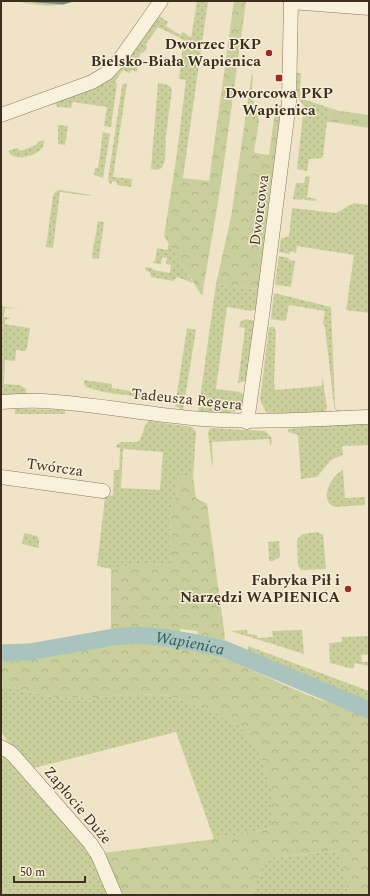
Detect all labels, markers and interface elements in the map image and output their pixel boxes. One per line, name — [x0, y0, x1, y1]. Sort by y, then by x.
place label: Dworzec PKP Bielsko-Biała Wapienica — [91, 33, 261, 73]
marker: Dworzec PKP Bielsko-Biała Wapienica — [264, 48, 274, 58]
marker: Dworcowa PKP Wapienica — [274, 73, 284, 83]
place label: Dworcowa PKP Wapienica — [225, 82, 333, 122]
street label: Dworcowa — [244, 173, 275, 247]
street label: Tadeusza Regera — [130, 382, 244, 417]
street label: Twórcza — [25, 452, 86, 483]
place label: Fabryka Pił i Narzędzi WAPIENICA — [180, 569, 340, 609]
marker: Fabryka Pił i Narzędzi WAPIENICA — [343, 584, 353, 594]
water label: Wapienica — [153, 625, 227, 662]
street label: Zapłocie Duże — [38, 761, 117, 849]
scale bar — [14, 858, 85, 884]
text: 50 m — [20, 863, 45, 882]

